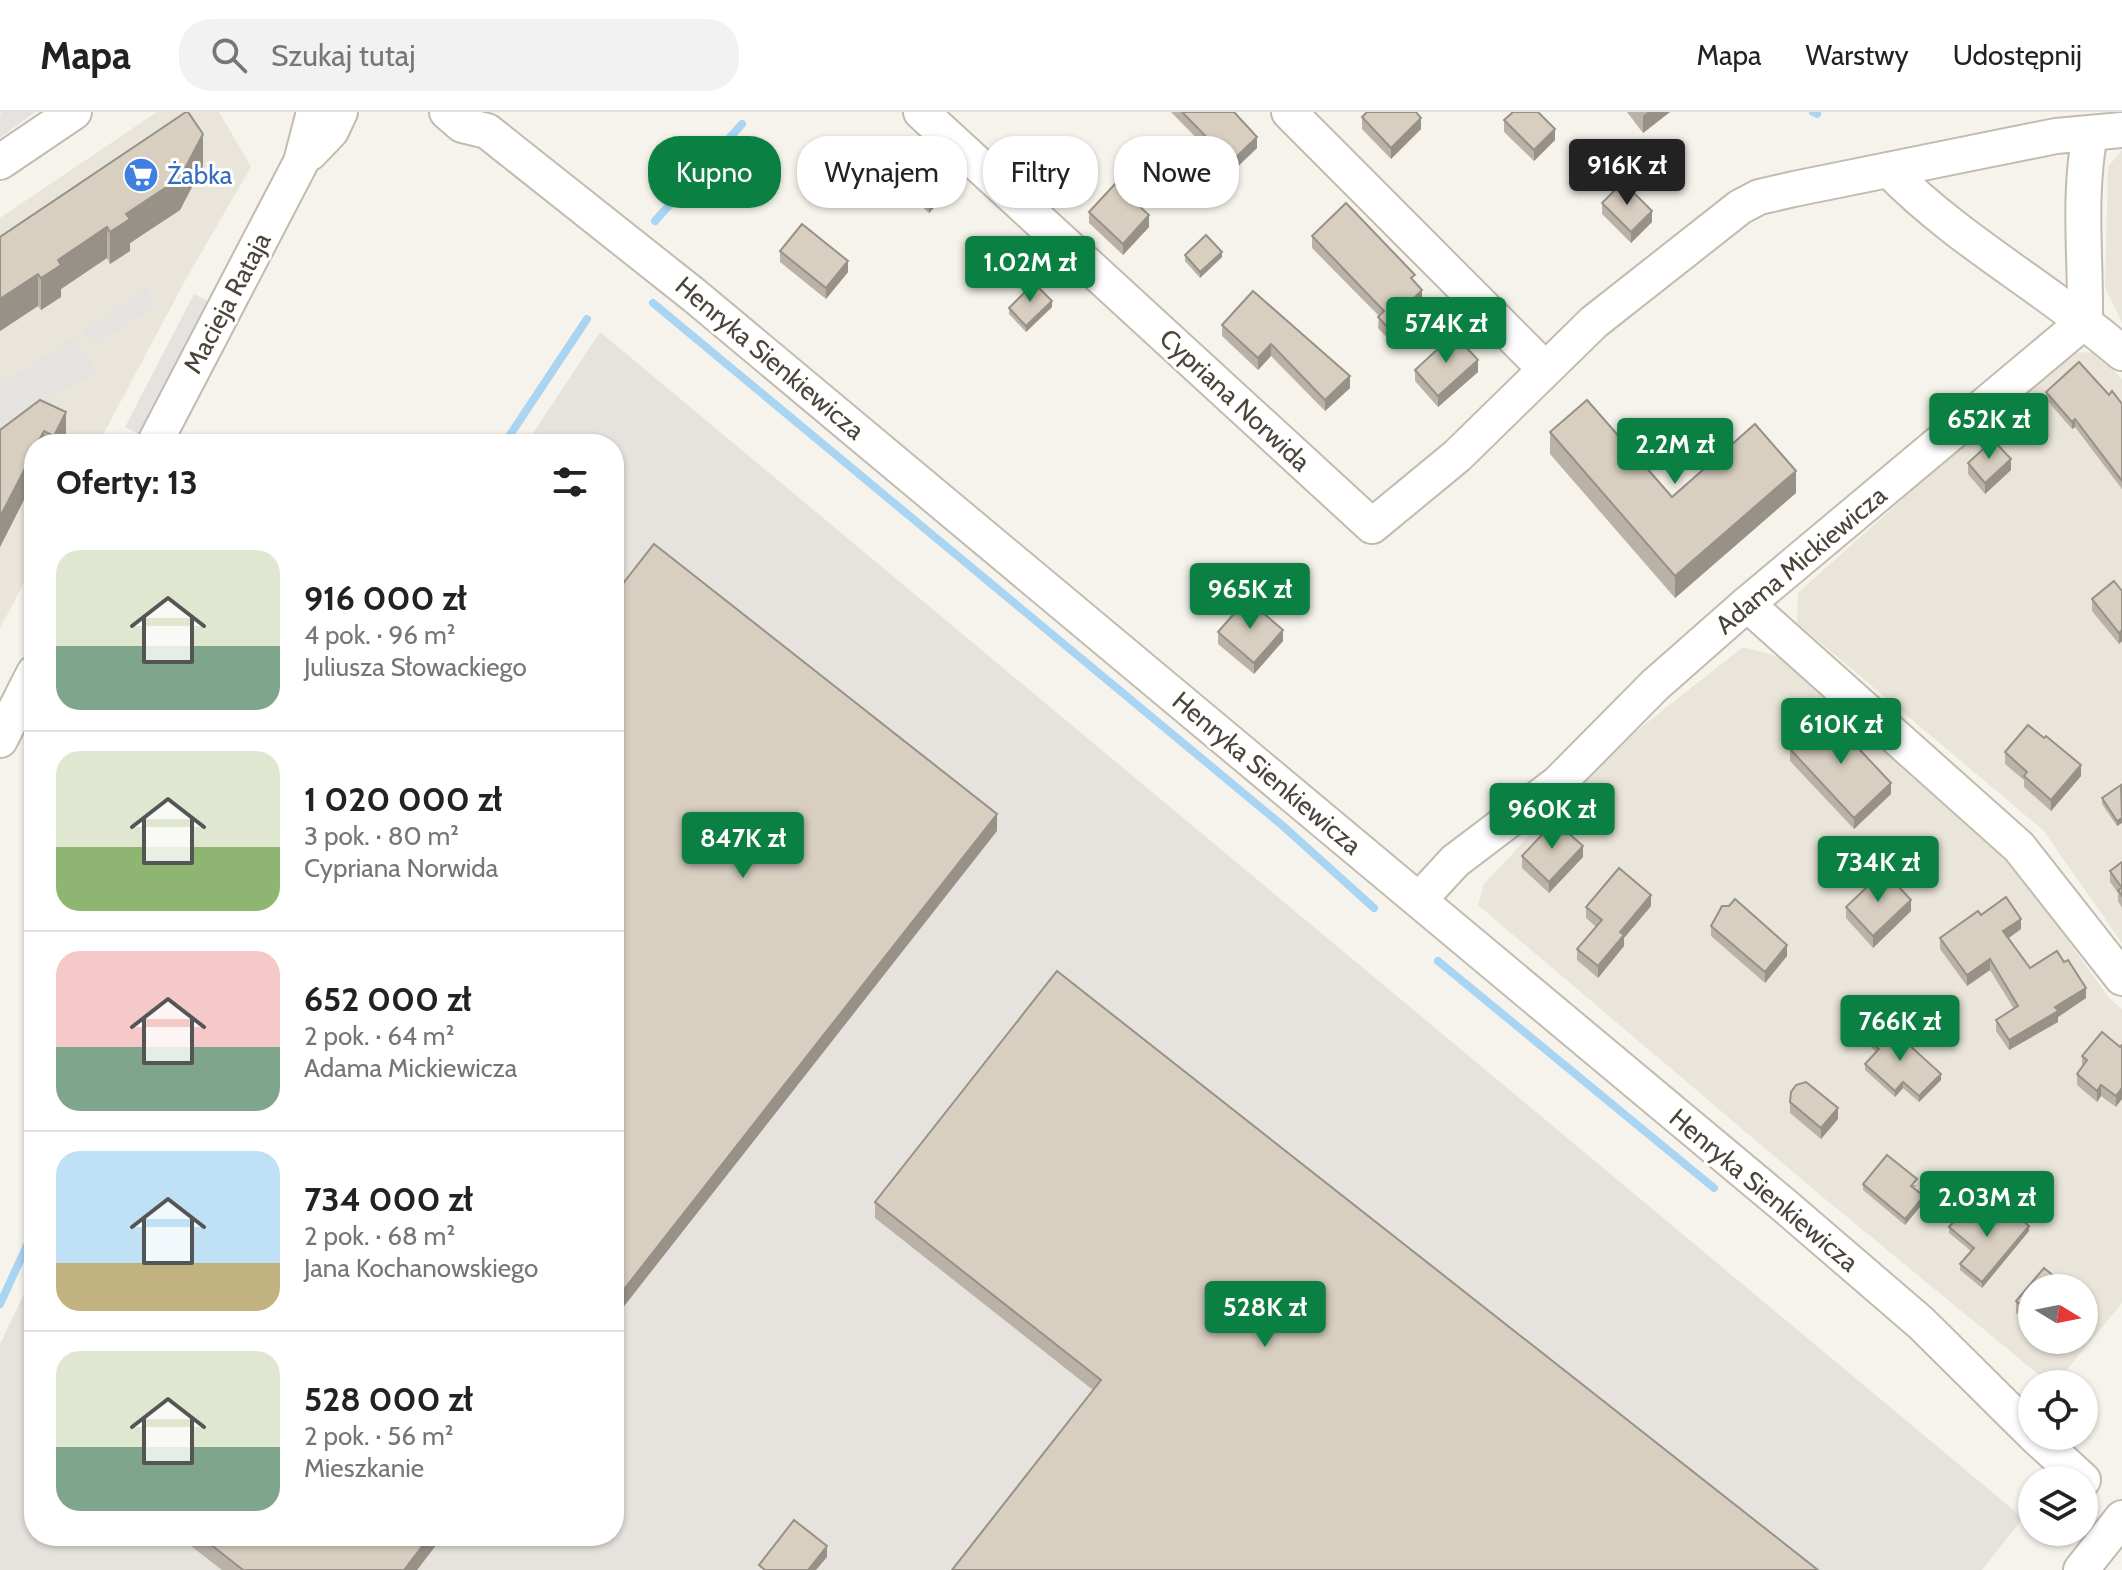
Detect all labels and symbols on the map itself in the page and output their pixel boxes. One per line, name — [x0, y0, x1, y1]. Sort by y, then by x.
pin: 916K zł — [1553, 139, 1701, 207]
supermarket icon: Żabka — [122, 156, 160, 194]
place label: Żabka — [167, 159, 233, 191]
street label: Macieja Rataja — [177, 227, 278, 379]
pin: 1.02M zł — [947, 236, 1113, 304]
street label: Henryka Sienkiewicza — [669, 270, 871, 447]
pin: 574K zł — [1372, 297, 1520, 365]
street label: Cypriana Norwida — [1153, 322, 1317, 478]
pin: 652K zł — [1915, 393, 2063, 461]
pin: 2.2M zł — [1601, 418, 1749, 486]
street label: Adama Mickiewicza — [1709, 479, 1893, 641]
pin: 965K zł — [1176, 563, 1324, 631]
street label: Henryka Sienkiewicza — [1166, 685, 1368, 862]
pin: 610K zł — [1767, 698, 1915, 766]
pin: 960K zł — [1478, 783, 1626, 851]
pin: 847K zł — [669, 812, 817, 880]
pin: 734K zł — [1804, 836, 1952, 904]
pin: 766K zł — [1826, 995, 1974, 1063]
street label: Henryka Sienkiewicza — [1663, 1102, 1865, 1279]
pin: 2.03M zł — [1904, 1171, 2070, 1239]
north arrow — [2018, 1274, 2098, 1354]
pin: 528K zł — [1191, 1281, 1339, 1349]

